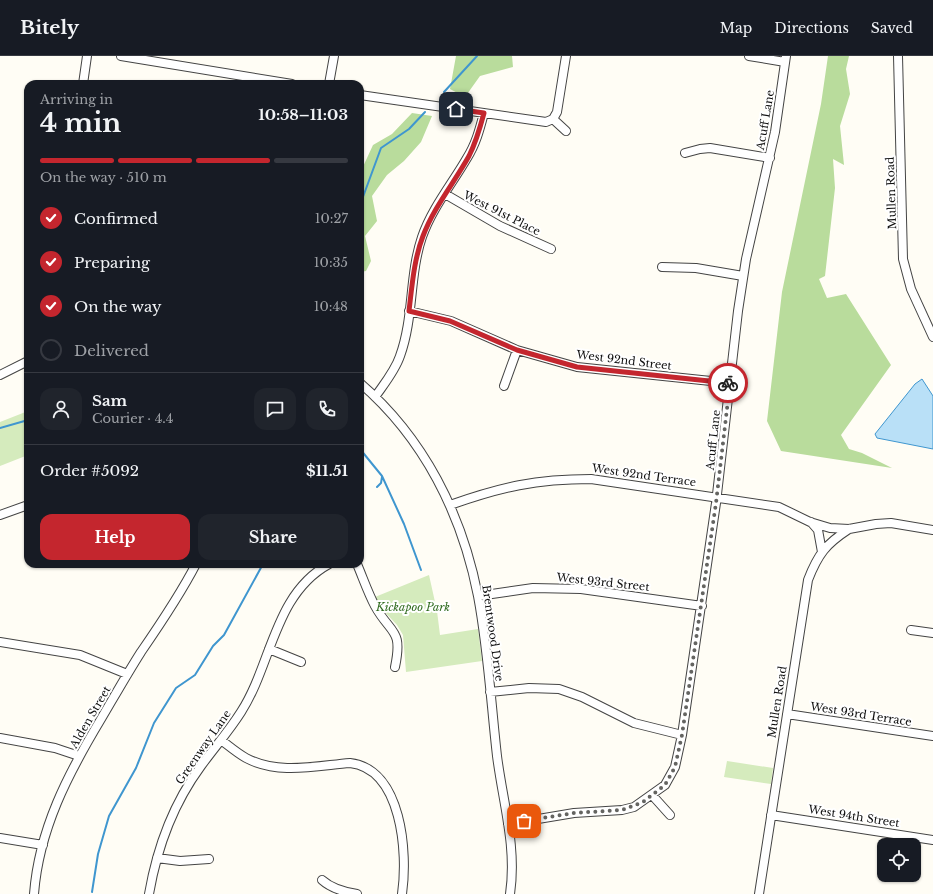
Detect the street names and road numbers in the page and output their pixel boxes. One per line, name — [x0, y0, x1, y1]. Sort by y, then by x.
street label: Acuff Lane — [753, 89, 777, 152]
street label: Mullen Road — [883, 156, 899, 230]
street label: West 91st Place — [460, 187, 543, 238]
street label: West 92nd Street — [575, 347, 673, 373]
street label: Acuff Lane — [703, 409, 723, 472]
street label: West 92nd Terrace — [590, 461, 697, 489]
street label: West 93rd Street — [555, 570, 651, 594]
street label: Brentwood Drive — [479, 584, 507, 682]
street label: Mullen Road — [764, 664, 790, 739]
street label: Alden Street — [66, 683, 114, 752]
street label: West 93rd Terrace — [808, 699, 913, 729]
street label: Greenway Lane — [172, 707, 234, 787]
street label: West 94th Street — [806, 802, 901, 830]

